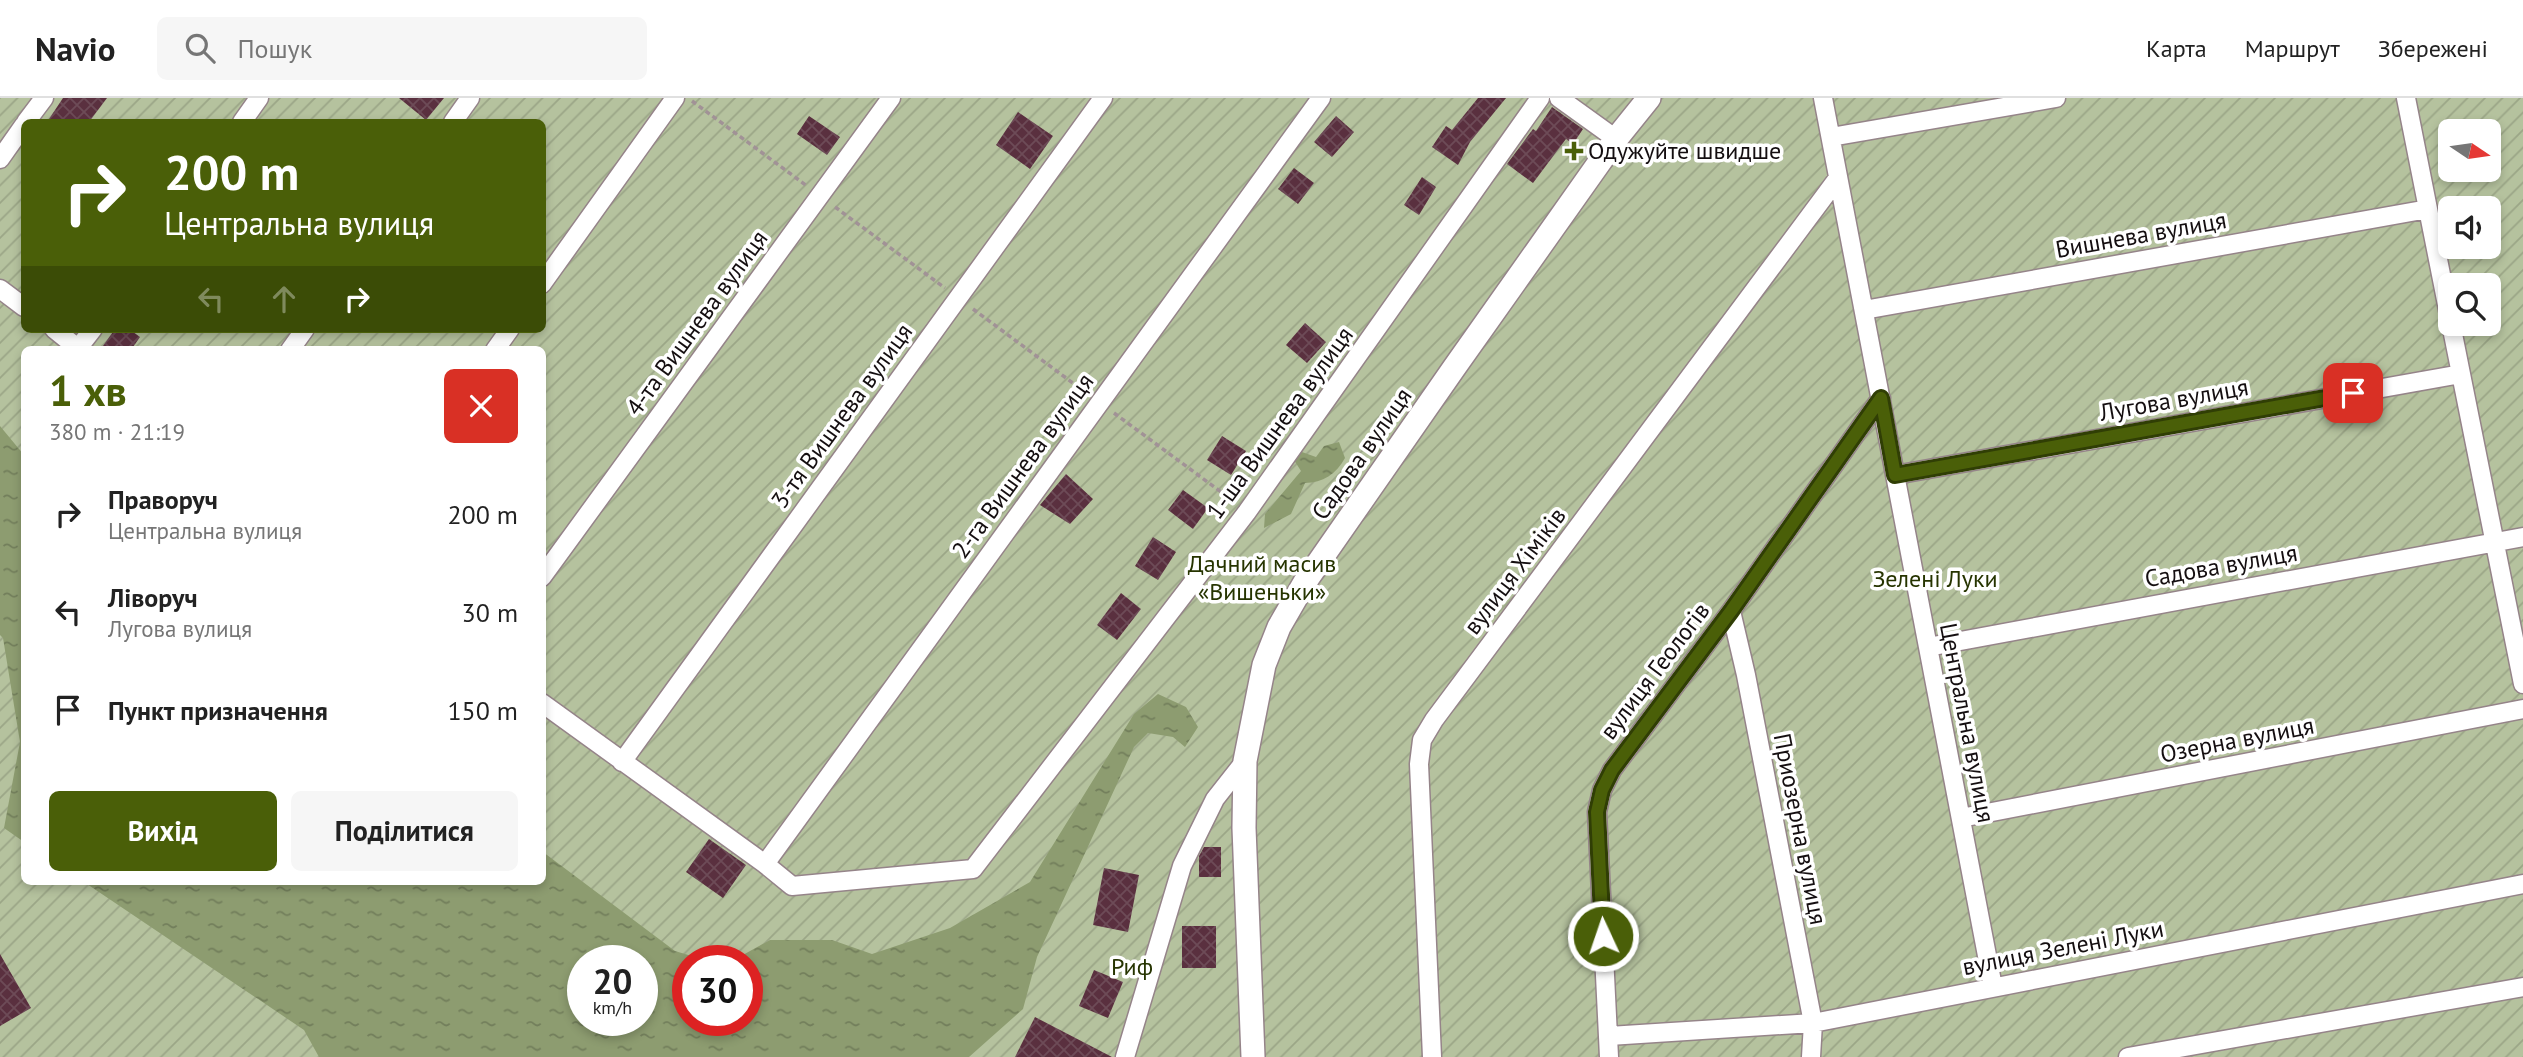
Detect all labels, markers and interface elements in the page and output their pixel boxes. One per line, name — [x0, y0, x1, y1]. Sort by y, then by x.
search box — [157, 17, 647, 80]
text: Navio — [35, 27, 115, 70]
icon: search — [181, 29, 219, 67]
text: Пошук — [237, 32, 312, 65]
text: Карта — [2146, 33, 2207, 64]
text: Маршрут — [2245, 33, 2340, 64]
text: Збережені — [2378, 33, 2488, 64]
north arrow — [2438, 119, 2501, 182]
map controls — [2438, 119, 2501, 336]
place label: Одужуйте швидше — [1588, 135, 1781, 166]
text: 200 m — [164, 140, 299, 204]
marker: Одужуйте швидше — [1566, 143, 1582, 159]
icon: right — [49, 147, 140, 238]
button: sound — [2438, 196, 2501, 259]
text: Центральна вулиця — [164, 202, 434, 244]
street label: Вишнева вулиця — [2053, 204, 2229, 265]
street label: 4-та Вишнева вулиця — [619, 224, 774, 422]
button: search — [2438, 273, 2501, 336]
icon: left — [192, 280, 230, 318]
icon: ahead — [265, 280, 303, 318]
icon: right — [338, 280, 376, 318]
street label: 3-тя Вишнева вулиця — [764, 317, 919, 514]
street label: 1-ша Вишнева вулиця — [1199, 320, 1360, 525]
text: 1 хв — [49, 363, 127, 418]
pin — [2323, 363, 2383, 423]
street label: 2-га Вишнева вулиця — [945, 367, 1100, 564]
button: close — [444, 369, 518, 443]
street label: Лугова вулиця — [2096, 371, 2251, 428]
icon: arrive — [2334, 374, 2372, 412]
street label: Садова вулиця — [1305, 382, 1419, 526]
text: 380 m · 21:19 — [49, 417, 185, 446]
text: Праворуч — [108, 483, 218, 516]
icon: right — [49, 495, 87, 533]
text: 200 m — [447, 498, 518, 531]
street label: вулиця Хіміків — [1457, 501, 1573, 640]
text: Центральна вулиця — [108, 516, 302, 545]
street label: Садова вулиця — [2142, 537, 2300, 594]
park label: Дачний масив «Вишеньки» — [1188, 548, 1336, 607]
park label: Зелені Луки — [1872, 563, 1998, 594]
text: Ліворуч — [108, 581, 198, 614]
icon: left — [49, 593, 87, 631]
text: 30 m — [462, 596, 518, 629]
street label: вулиця Геологів — [1593, 596, 1716, 745]
text: Лугова вулиця — [108, 614, 252, 643]
street label: Центральна вулиця — [1933, 621, 2002, 825]
icon: arrive — [49, 691, 87, 729]
text: Пункт призначення — [108, 694, 328, 727]
text: 150 m — [447, 694, 518, 727]
street label: Озерна вулиця — [2157, 709, 2316, 770]
street label: Приозерна вулиця — [1767, 731, 1834, 927]
button: Вихід — [49, 791, 277, 871]
button: Поділитися — [291, 791, 518, 871]
position arrow — [1566, 899, 1640, 973]
street label: вулиця Зелені Луки — [1960, 913, 2166, 982]
speed limit sign: 30 — [672, 945, 763, 1036]
park label: Риф — [1111, 951, 1153, 982]
text: 20 — [593, 958, 632, 1004]
text: km/h — [593, 996, 632, 1019]

